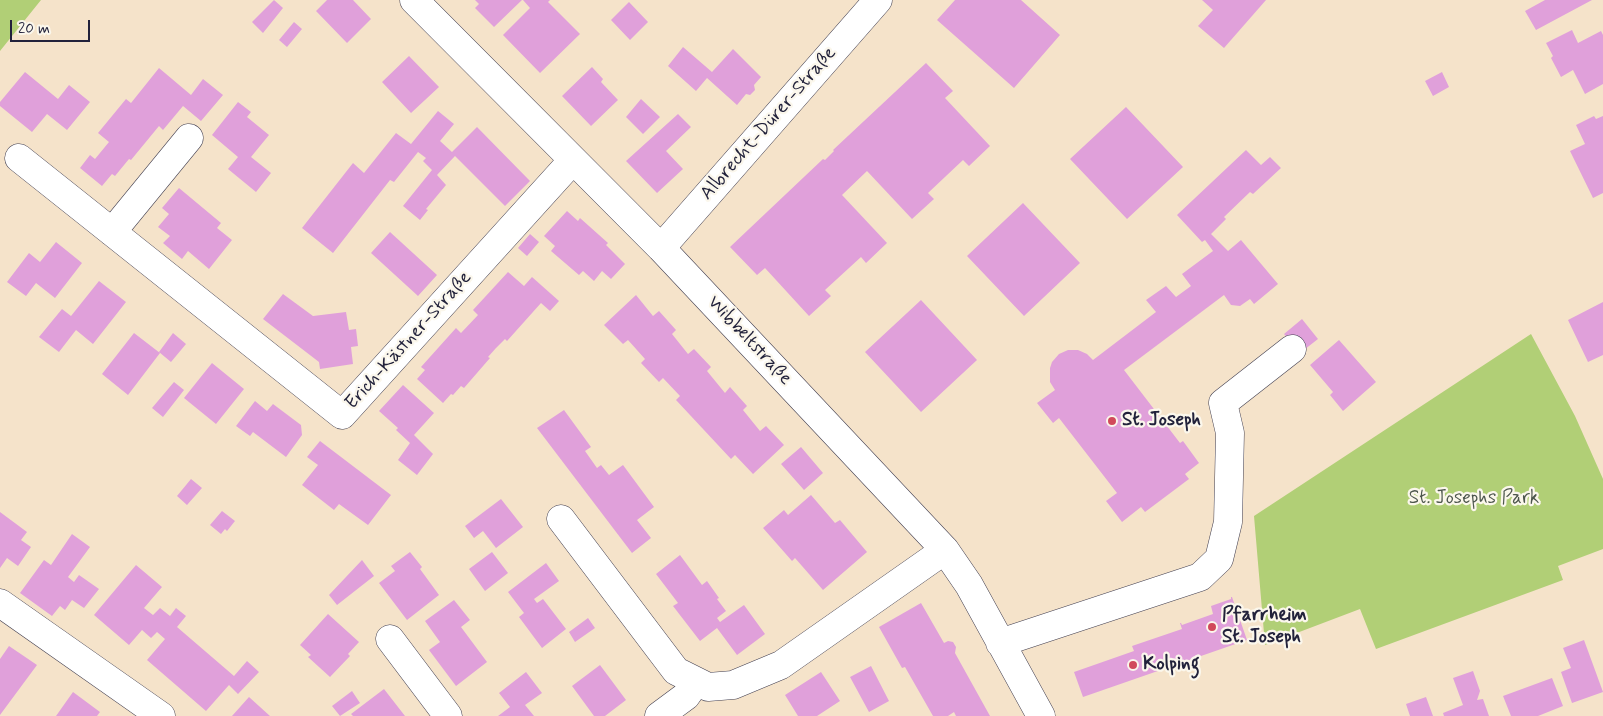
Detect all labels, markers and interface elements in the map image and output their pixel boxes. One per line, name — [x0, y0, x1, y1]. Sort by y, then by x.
scale bar — [12, 10, 92, 42]
text: 20 m — [18, 19, 50, 39]
street label: Albrecht-Dürer-Straße — [696, 43, 842, 205]
street label: Erich-Kästner-Straße — [341, 267, 477, 415]
street label: Wibbeltstraße — [702, 292, 796, 390]
place label: St. Joseph — [1122, 410, 1201, 432]
marker: St. Joseph — [1106, 415, 1118, 427]
park label: St. Josephs Park — [1409, 488, 1539, 510]
place label: Pfarrheim St. Joseph — [1222, 605, 1307, 649]
marker: Pfarrheim St. Joseph — [1206, 621, 1218, 633]
place label: Kolping — [1143, 654, 1200, 676]
marker: Kolping — [1127, 659, 1139, 671]

